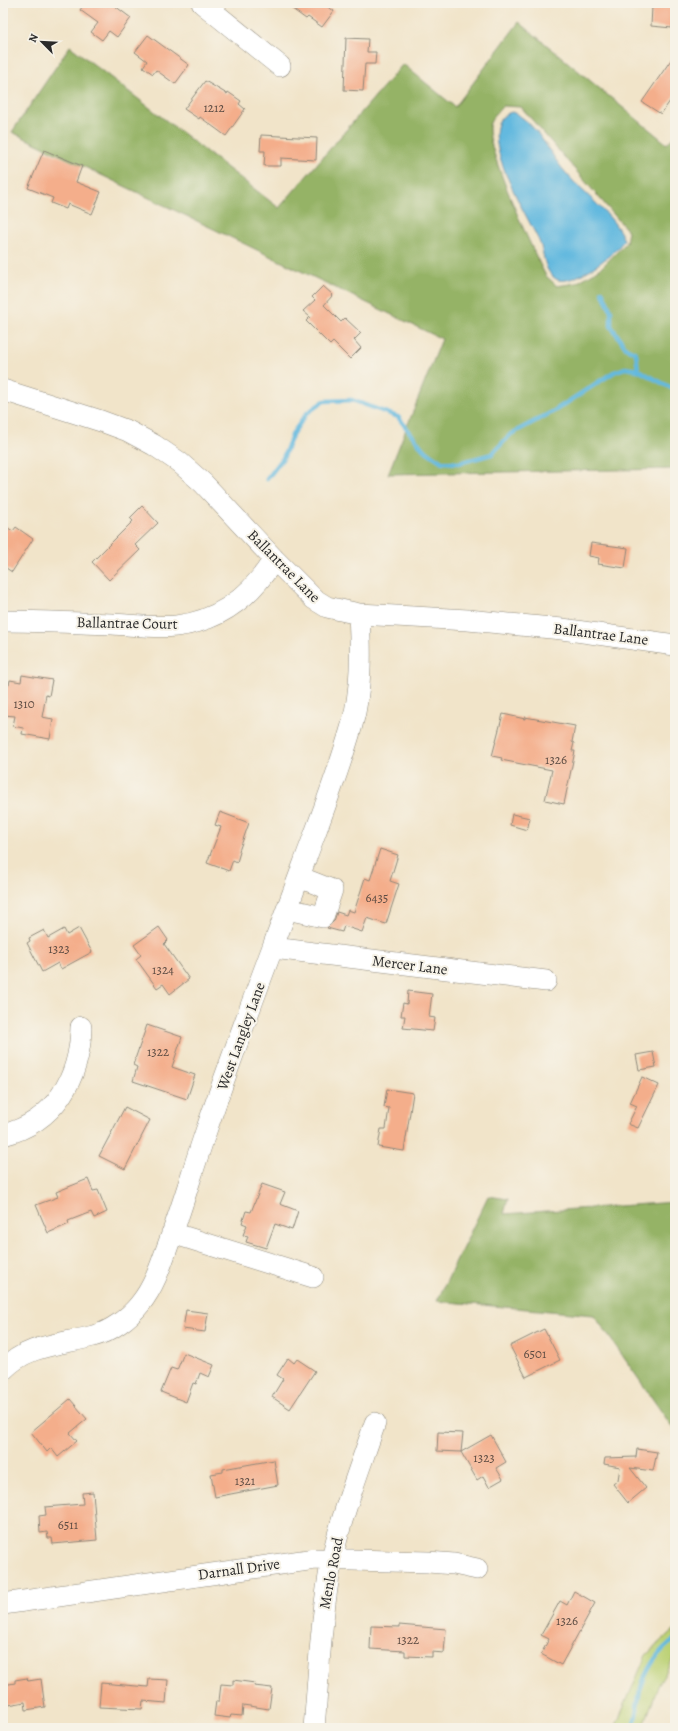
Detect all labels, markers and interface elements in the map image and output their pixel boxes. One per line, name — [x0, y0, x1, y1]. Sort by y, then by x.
north arrow — [22, 22, 62, 62]
text: N — [25, 31, 42, 45]
house number: 1212 — [203, 99, 225, 116]
street label: Ballantrae Lane — [243, 525, 325, 607]
street label: Ballantrae Court — [76, 612, 178, 634]
street label: Ballantrae Lane — [553, 618, 650, 650]
house number: 1310 — [13, 695, 35, 712]
house number: 1326 — [545, 751, 567, 768]
house number: 6435 — [366, 889, 388, 906]
house number: 1323 — [48, 940, 70, 957]
street label: Mercer Lane — [371, 950, 449, 980]
house number: 1324 — [152, 961, 174, 978]
street label: West Langley Lane — [212, 979, 270, 1094]
house number: 1322 — [147, 1043, 169, 1060]
house number: 6501 — [524, 1345, 547, 1362]
house number: 1323 — [473, 1449, 495, 1466]
house number: 1321 — [235, 1472, 256, 1489]
house number: 6511 — [58, 1516, 79, 1533]
street label: Menlo Road — [314, 1535, 348, 1611]
street label: Darnall Drive — [197, 1553, 281, 1585]
house number: 1326 — [556, 1612, 578, 1629]
house number: 1322 — [397, 1631, 419, 1648]

